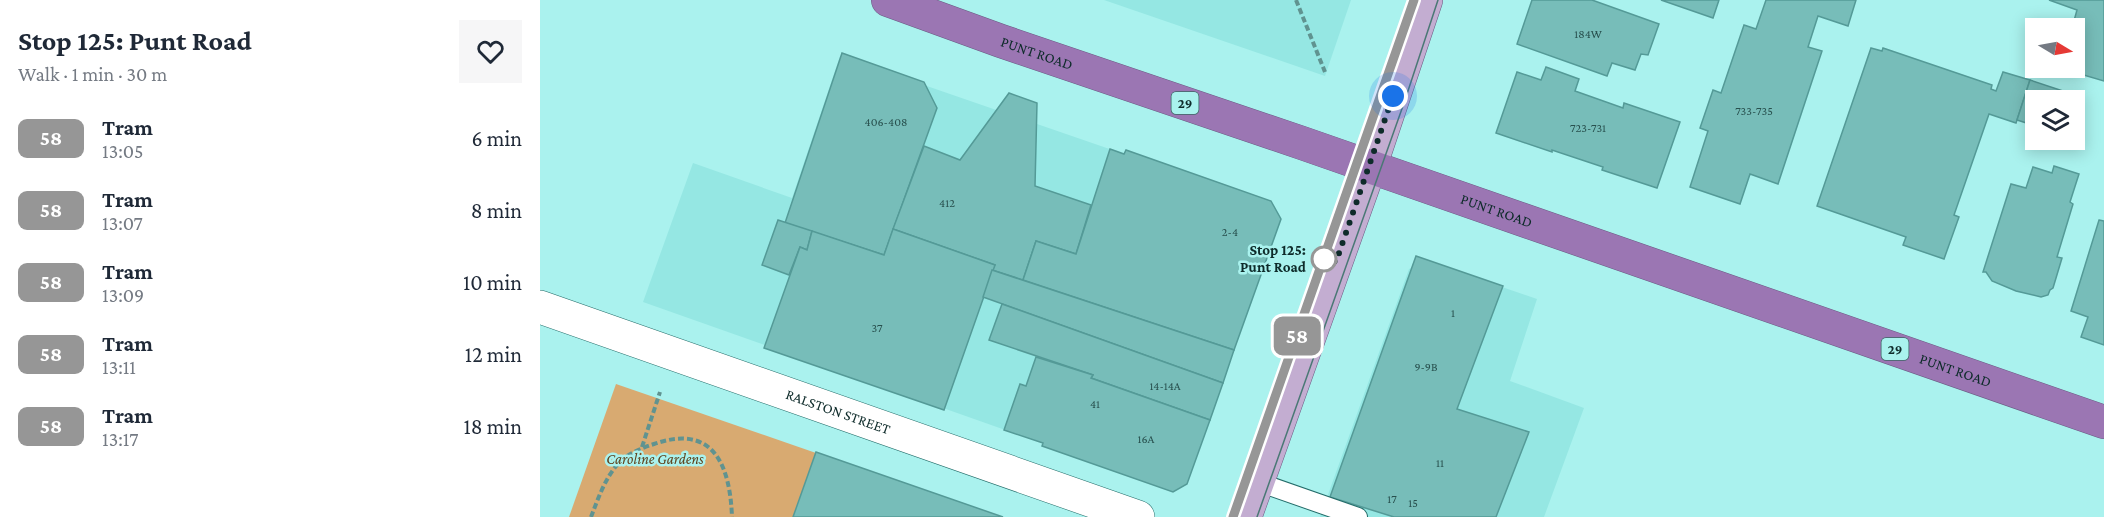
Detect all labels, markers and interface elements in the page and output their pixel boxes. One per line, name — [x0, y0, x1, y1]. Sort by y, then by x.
north arrow — [2025, 18, 2085, 78]
map controls — [2025, 18, 2085, 150]
button: heart — [459, 20, 522, 83]
text: Stop 125: Punt Road — [18, 25, 252, 56]
house number: 184W — [1574, 27, 1602, 41]
street label: PUNT ROAD — [999, 34, 1075, 73]
text: Walk · 1 min · 30 m — [18, 63, 167, 85]
your location — [1378, 81, 1408, 111]
button: layers — [2025, 90, 2085, 150]
road number: 29 — [1172, 92, 1198, 114]
house number: 733-735 — [1735, 104, 1773, 118]
text: Tram — [102, 115, 153, 140]
house number: 406-408 — [865, 115, 907, 129]
house number: 723-731 — [1570, 121, 1606, 135]
text: 58 — [40, 126, 62, 150]
text: 6 min — [471, 126, 522, 151]
text: 13:05 — [102, 140, 143, 162]
text: Tram — [102, 187, 153, 212]
street label: PUNT ROAD — [1459, 191, 1535, 231]
house number: 412 — [939, 196, 955, 210]
text: 58 — [40, 198, 62, 222]
text: 8 min — [471, 198, 522, 223]
text: 13:07 — [102, 212, 143, 234]
house number: 2-4 — [1222, 225, 1238, 239]
place label: Stop 125: Punt Road — [1240, 242, 1307, 275]
marker: Stop 125: Punt Road — [1311, 246, 1337, 272]
text: Tram — [102, 259, 153, 284]
text: 58 — [40, 270, 62, 294]
text: 10 min — [463, 270, 522, 295]
text: 13:09 — [102, 284, 144, 306]
house number: 1 — [1451, 306, 1455, 320]
line badge: 58 — [1270, 316, 1324, 356]
house number: 37 — [871, 321, 883, 335]
text: 58 — [1286, 324, 1308, 348]
text: Tram — [102, 331, 153, 356]
road number: 29 — [1882, 338, 1908, 360]
text: 58 — [40, 342, 62, 366]
text: 12 min — [465, 342, 522, 367]
street label: PUNT ROAD — [1918, 351, 1994, 390]
text: 13:11 — [102, 356, 136, 378]
house number: 9-9B — [1414, 360, 1438, 374]
house number: 14-14A — [1149, 379, 1181, 393]
street label: RALSTON STREET — [784, 386, 892, 437]
house number: 41 — [1090, 397, 1100, 411]
text: Tram — [102, 403, 153, 428]
text: 58 — [40, 414, 62, 438]
text: 18 min — [463, 414, 522, 439]
text: 13:17 — [102, 428, 139, 450]
house number: 16A — [1138, 432, 1155, 446]
park label: Caroline Gardens — [606, 451, 704, 467]
house number: 11 — [1436, 456, 1444, 470]
house number: 17 — [1387, 492, 1397, 506]
house number: 15 — [1408, 496, 1418, 510]

